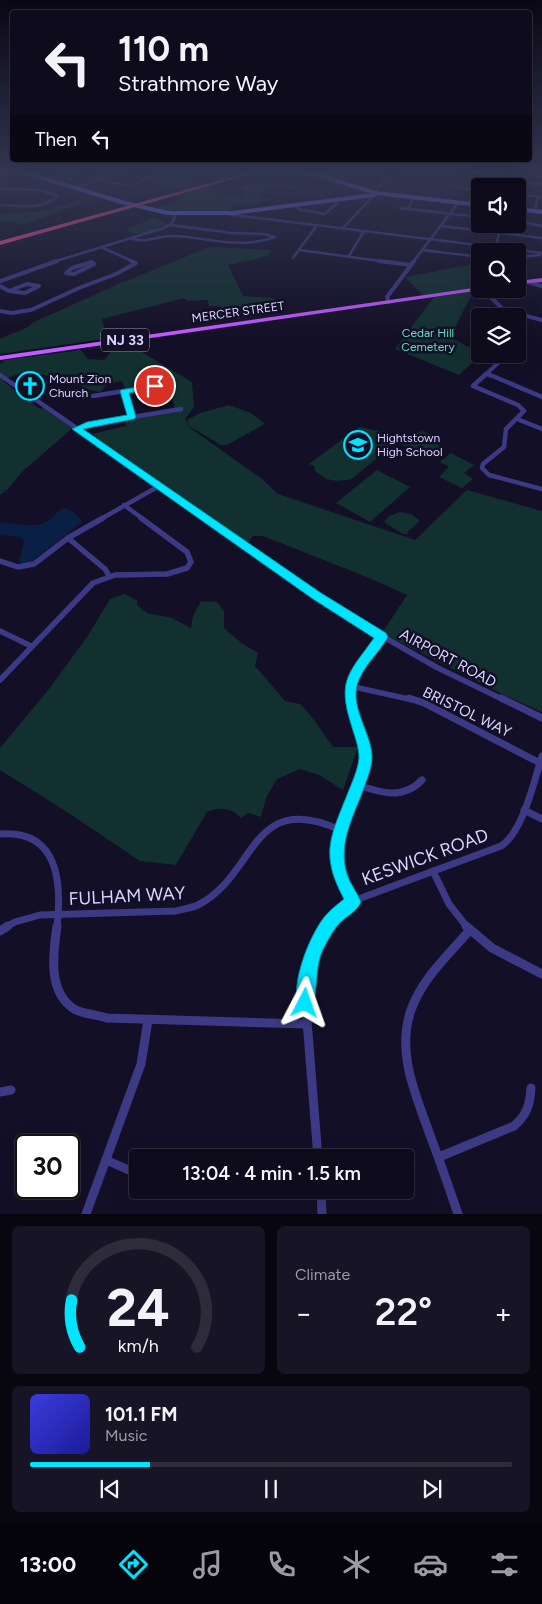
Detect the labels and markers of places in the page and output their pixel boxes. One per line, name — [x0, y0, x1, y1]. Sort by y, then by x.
pin — [134, 365, 176, 407]
church icon: Mount Zion Church — [15, 371, 45, 401]
place label: Mount Zion Church — [49, 372, 111, 400]
school or university icon: Hightstown High School — [343, 430, 373, 460]
place label: Hightstown High School — [377, 431, 443, 459]

